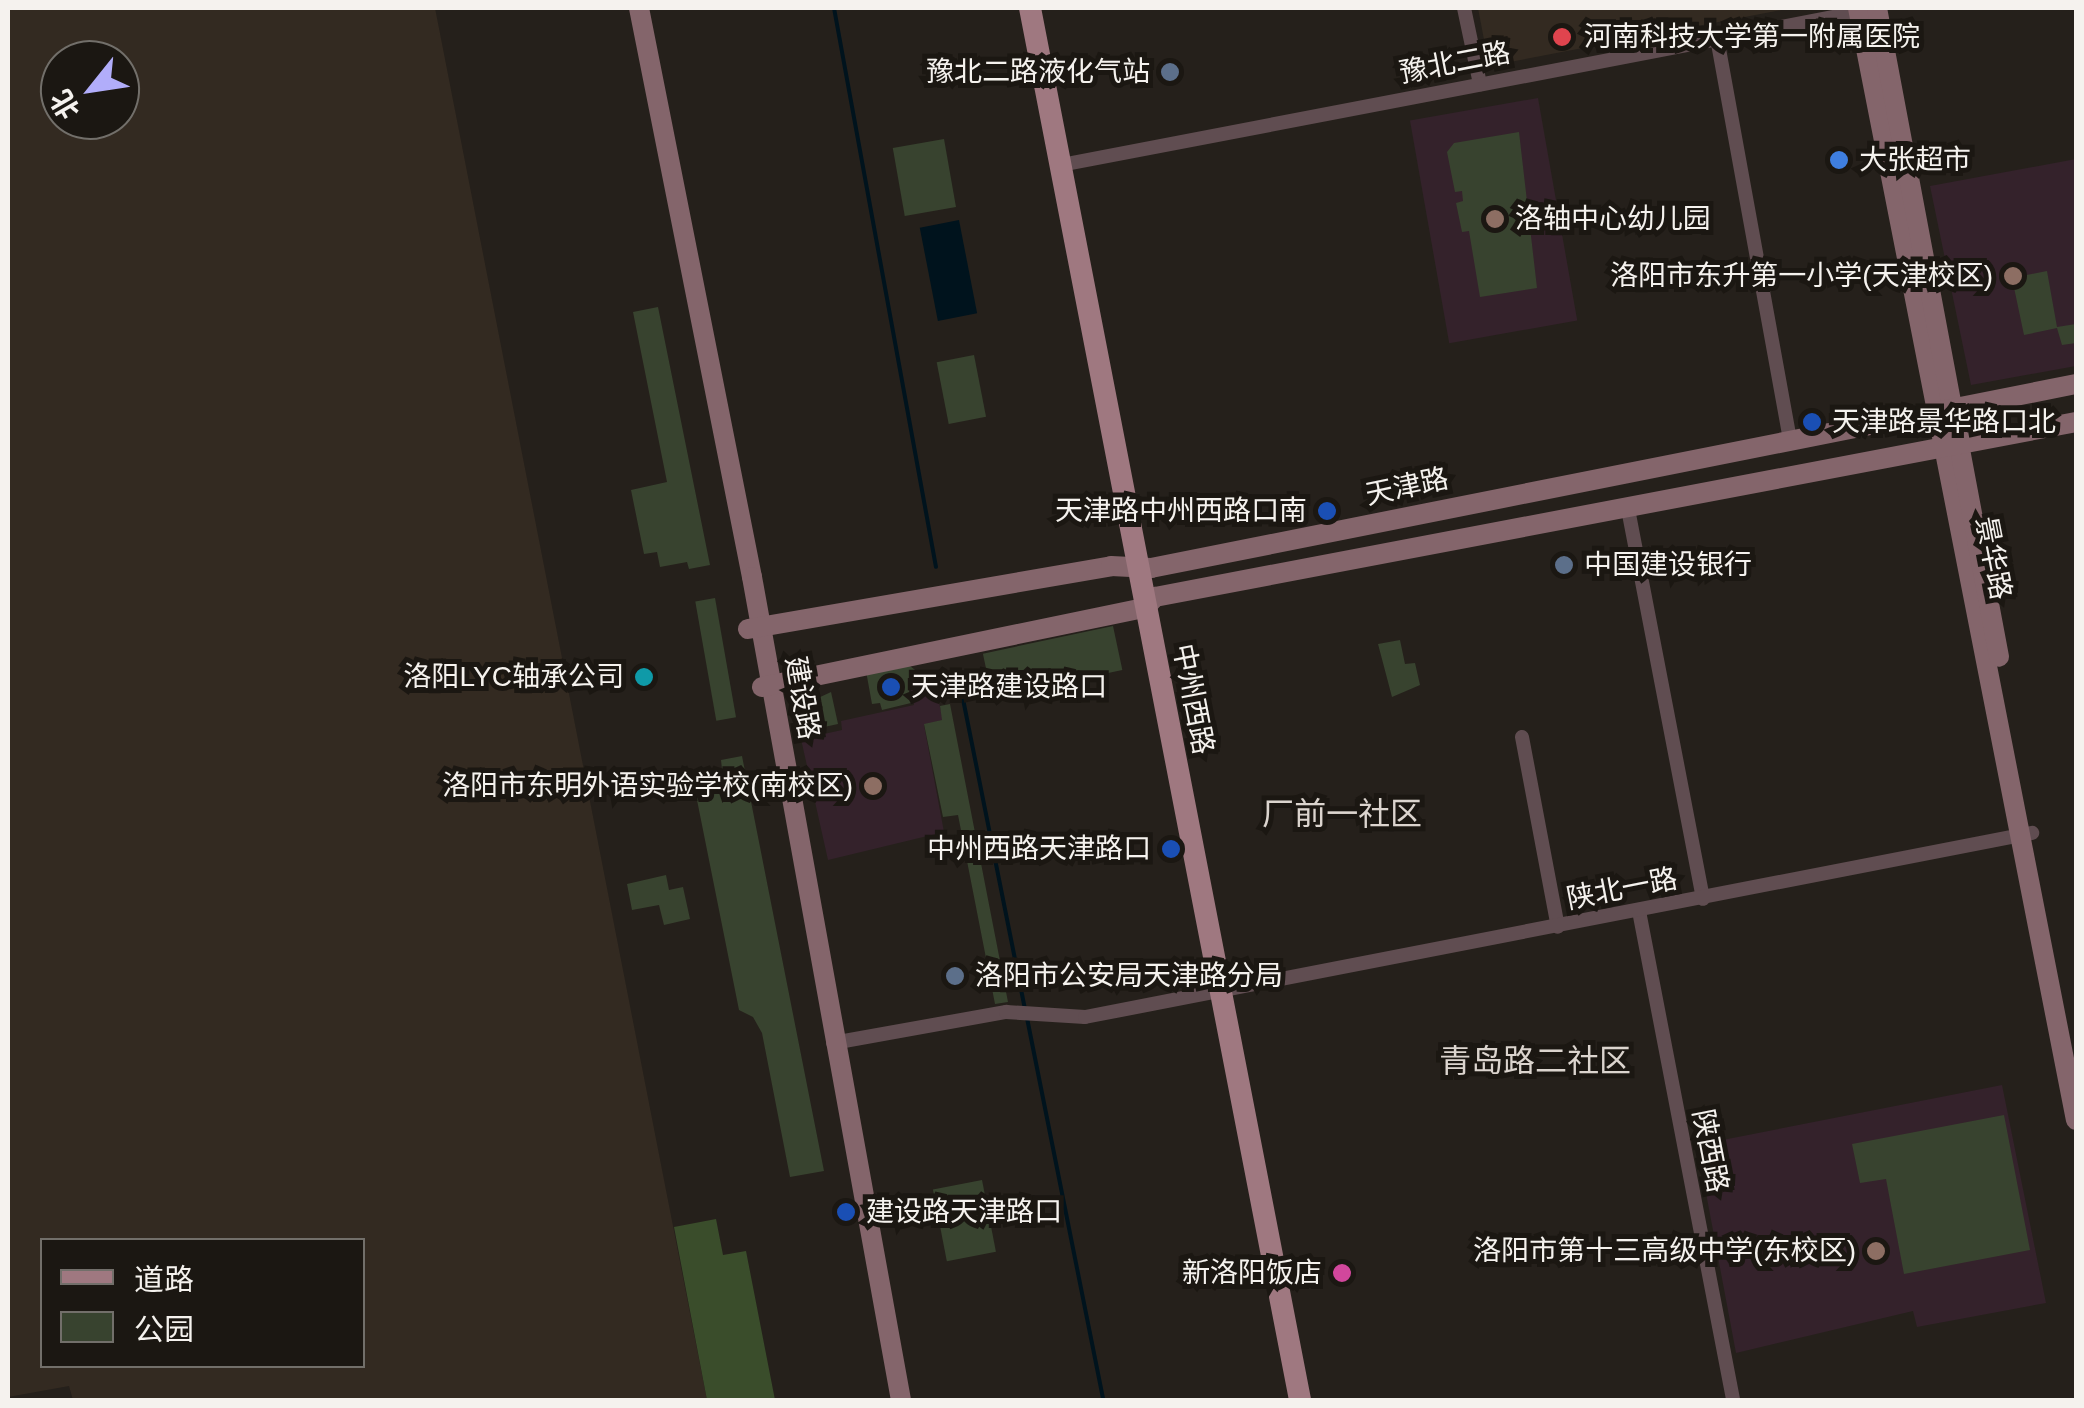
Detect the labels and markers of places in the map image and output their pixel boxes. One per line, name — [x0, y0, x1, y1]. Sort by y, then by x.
place label: 河南科技大学第一附属医院 — [1584, 20, 1920, 54]
marker: 河南科技大学第一附属医院 — [1549, 24, 1575, 50]
place label: 豫北二路液化气站 — [926, 55, 1150, 89]
marker: 豫北二路液化气站 — [1159, 61, 1181, 83]
place label: 大张超市 — [1859, 143, 1971, 177]
marker: 大张超市 — [1828, 149, 1850, 171]
place label: 洛轴中心幼儿园 — [1515, 202, 1711, 236]
marker: 洛轴中心幼儿园 — [1484, 208, 1506, 230]
place label: 洛阳市东升第一小学(天津校区) — [1610, 259, 1993, 293]
marker: 洛阳市东升第一小学(天津校区) — [2002, 265, 2024, 287]
place label: 天津路景华路口北 — [1832, 405, 2056, 439]
marker: 天津路景华路口北 — [1801, 411, 1823, 433]
place label: 天津路中州西路口南 — [1055, 494, 1307, 528]
marker: 天津路中州西路口南 — [1316, 500, 1338, 522]
place label: 中国建设银行 — [1584, 548, 1752, 582]
marker: 中国建设银行 — [1553, 554, 1575, 576]
place label: 洛阳LYC轴承公司 — [404, 660, 624, 694]
marker: 洛阳LYC轴承公司 — [633, 666, 655, 688]
place label: 天津路建设路口 — [911, 670, 1107, 704]
marker: 天津路建设路口 — [880, 676, 902, 698]
place label: 洛阳市东明外语实验学校(南校区) — [442, 769, 853, 803]
marker: 洛阳市东明外语实验学校(南校区) — [862, 775, 884, 797]
place label: 中州西路天津路口 — [927, 832, 1151, 866]
marker: 中州西路天津路口 — [1160, 838, 1182, 860]
place label: 洛阳市公安局天津路分局 — [975, 959, 1283, 993]
marker: 洛阳市公安局天津路分局 — [944, 965, 966, 987]
place label: 建设路天津路口 — [866, 1195, 1062, 1229]
marker: 建设路天津路口 — [835, 1201, 857, 1223]
place label: 洛阳市第十三高级中学(东校区) — [1473, 1234, 1856, 1268]
marker: 洛阳市第十三高级中学(东校区) — [1865, 1240, 1887, 1262]
place label: 新洛阳饭店 — [1182, 1256, 1322, 1290]
marker: 新洛阳饭店 — [1331, 1262, 1353, 1284]

